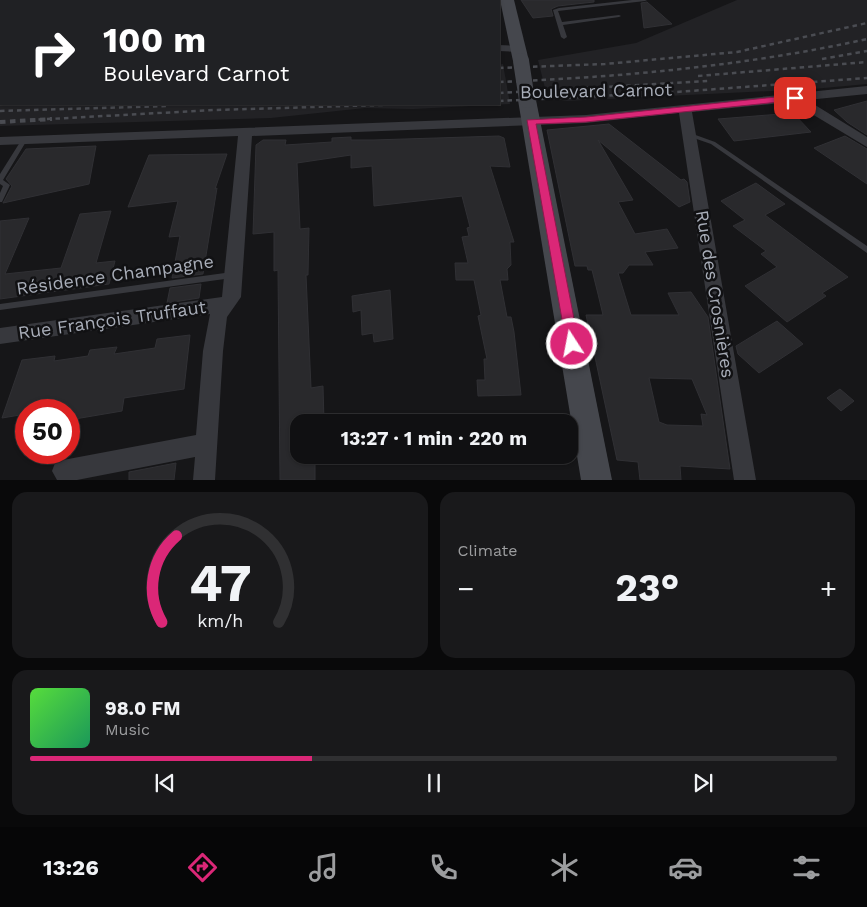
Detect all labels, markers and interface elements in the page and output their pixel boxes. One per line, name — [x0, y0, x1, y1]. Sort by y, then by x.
text: 100 m — [103, 19, 206, 61]
icon: right — [20, 20, 85, 85]
text: Boulevard Carnot — [103, 61, 289, 86]
pin — [774, 77, 816, 119]
street label: Boulevard Carnot — [520, 79, 673, 102]
icon: arrive — [781, 84, 809, 112]
street label: Rue des Crosnières — [692, 209, 739, 379]
street label: Résidence Champagne — [15, 250, 215, 299]
street label: Rue François Truffaut — [17, 296, 208, 343]
position arrow — [545, 317, 597, 369]
speed limit sign: 50 — [15, 399, 80, 464]
text: 13:27 · 1 min · 220 m — [341, 427, 527, 450]
text: Climate — [458, 541, 518, 560]
text: 47 — [188, 553, 251, 614]
text: 23° — [615, 566, 679, 610]
text: − — [458, 572, 474, 605]
text: + — [820, 572, 837, 605]
text: km/h — [197, 610, 243, 631]
text: 98.0 FM — [105, 697, 181, 720]
text: Music — [105, 720, 150, 739]
icon: previous — [151, 769, 179, 797]
icon: pause — [420, 769, 448, 797]
icon: next — [689, 769, 717, 797]
icon: directions — [185, 850, 220, 885]
icon: music — [306, 850, 341, 885]
icon: phone — [426, 850, 461, 885]
icon: climate — [547, 850, 582, 885]
icon: car — [668, 850, 703, 885]
icon: filters — [789, 850, 824, 885]
text: 13:26 — [43, 855, 99, 880]

